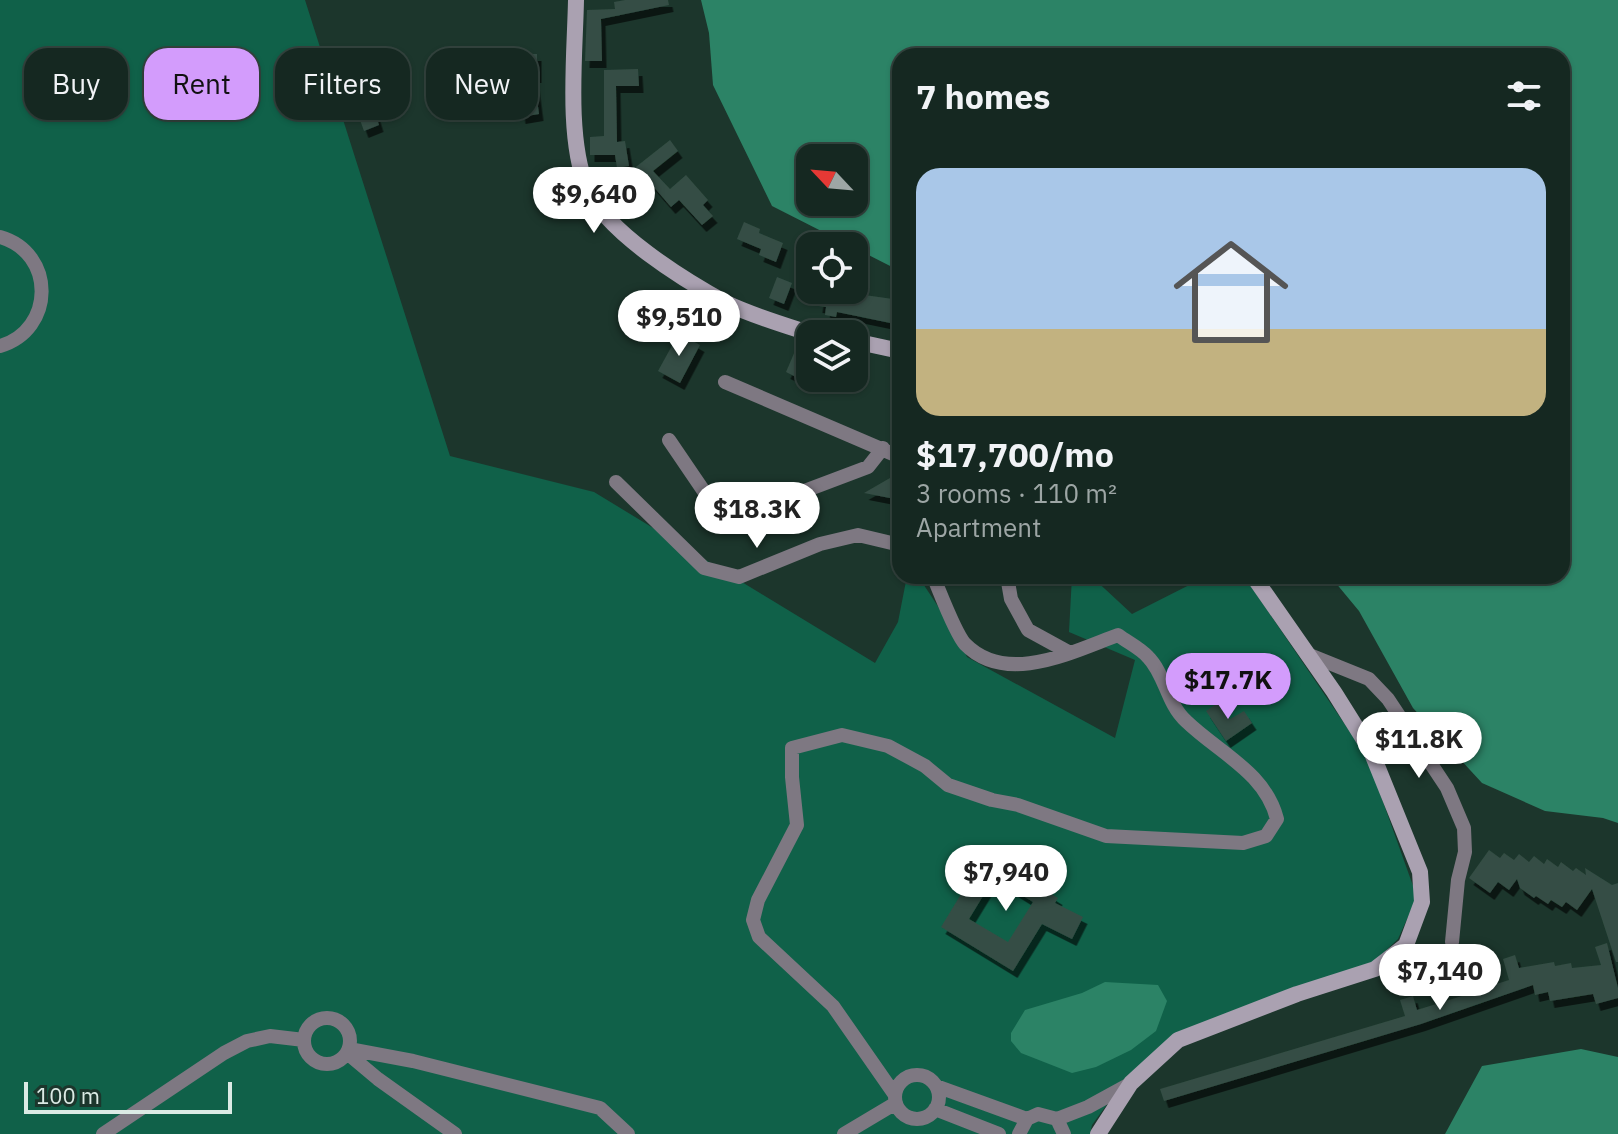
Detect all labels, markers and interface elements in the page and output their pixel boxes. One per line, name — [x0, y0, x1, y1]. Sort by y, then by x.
chip: Buy — [24, 48, 128, 120]
chip: Rent — [144, 48, 259, 120]
chip: Filters — [275, 48, 410, 120]
chip: New — [426, 48, 538, 120]
text: 7 homes — [916, 74, 1051, 118]
icon: filters — [1502, 74, 1546, 118]
north arrow — [796, 144, 868, 216]
map controls — [796, 144, 868, 392]
pin: $9,640 — [529, 167, 659, 235]
text: $9,640 — [551, 176, 637, 210]
icon: home — [1159, 220, 1303, 364]
button: locate — [796, 232, 868, 304]
pin: $9,510 — [614, 290, 744, 358]
text: $9,510 — [636, 299, 722, 333]
button: layers — [796, 320, 868, 392]
text: $17,700/mo — [916, 432, 1114, 476]
text: 3 rooms · 110 m² — [916, 476, 1117, 510]
pin: $18.3K — [692, 482, 822, 550]
text: $18.3K — [713, 491, 801, 525]
text: Apartment — [916, 510, 1041, 544]
pin: $17.7K — [1163, 653, 1293, 721]
text: $17.7K — [1184, 662, 1272, 696]
pin: $11.8K — [1354, 712, 1484, 780]
text: $11.8K — [1375, 721, 1463, 755]
pin: $7,940 — [941, 845, 1071, 913]
text: $7,940 — [963, 854, 1049, 888]
pin: $7,140 — [1375, 944, 1505, 1012]
text: $7,140 — [1397, 953, 1483, 987]
scale bar — [24, 1078, 232, 1114]
text: 100 m — [36, 1081, 100, 1110]

